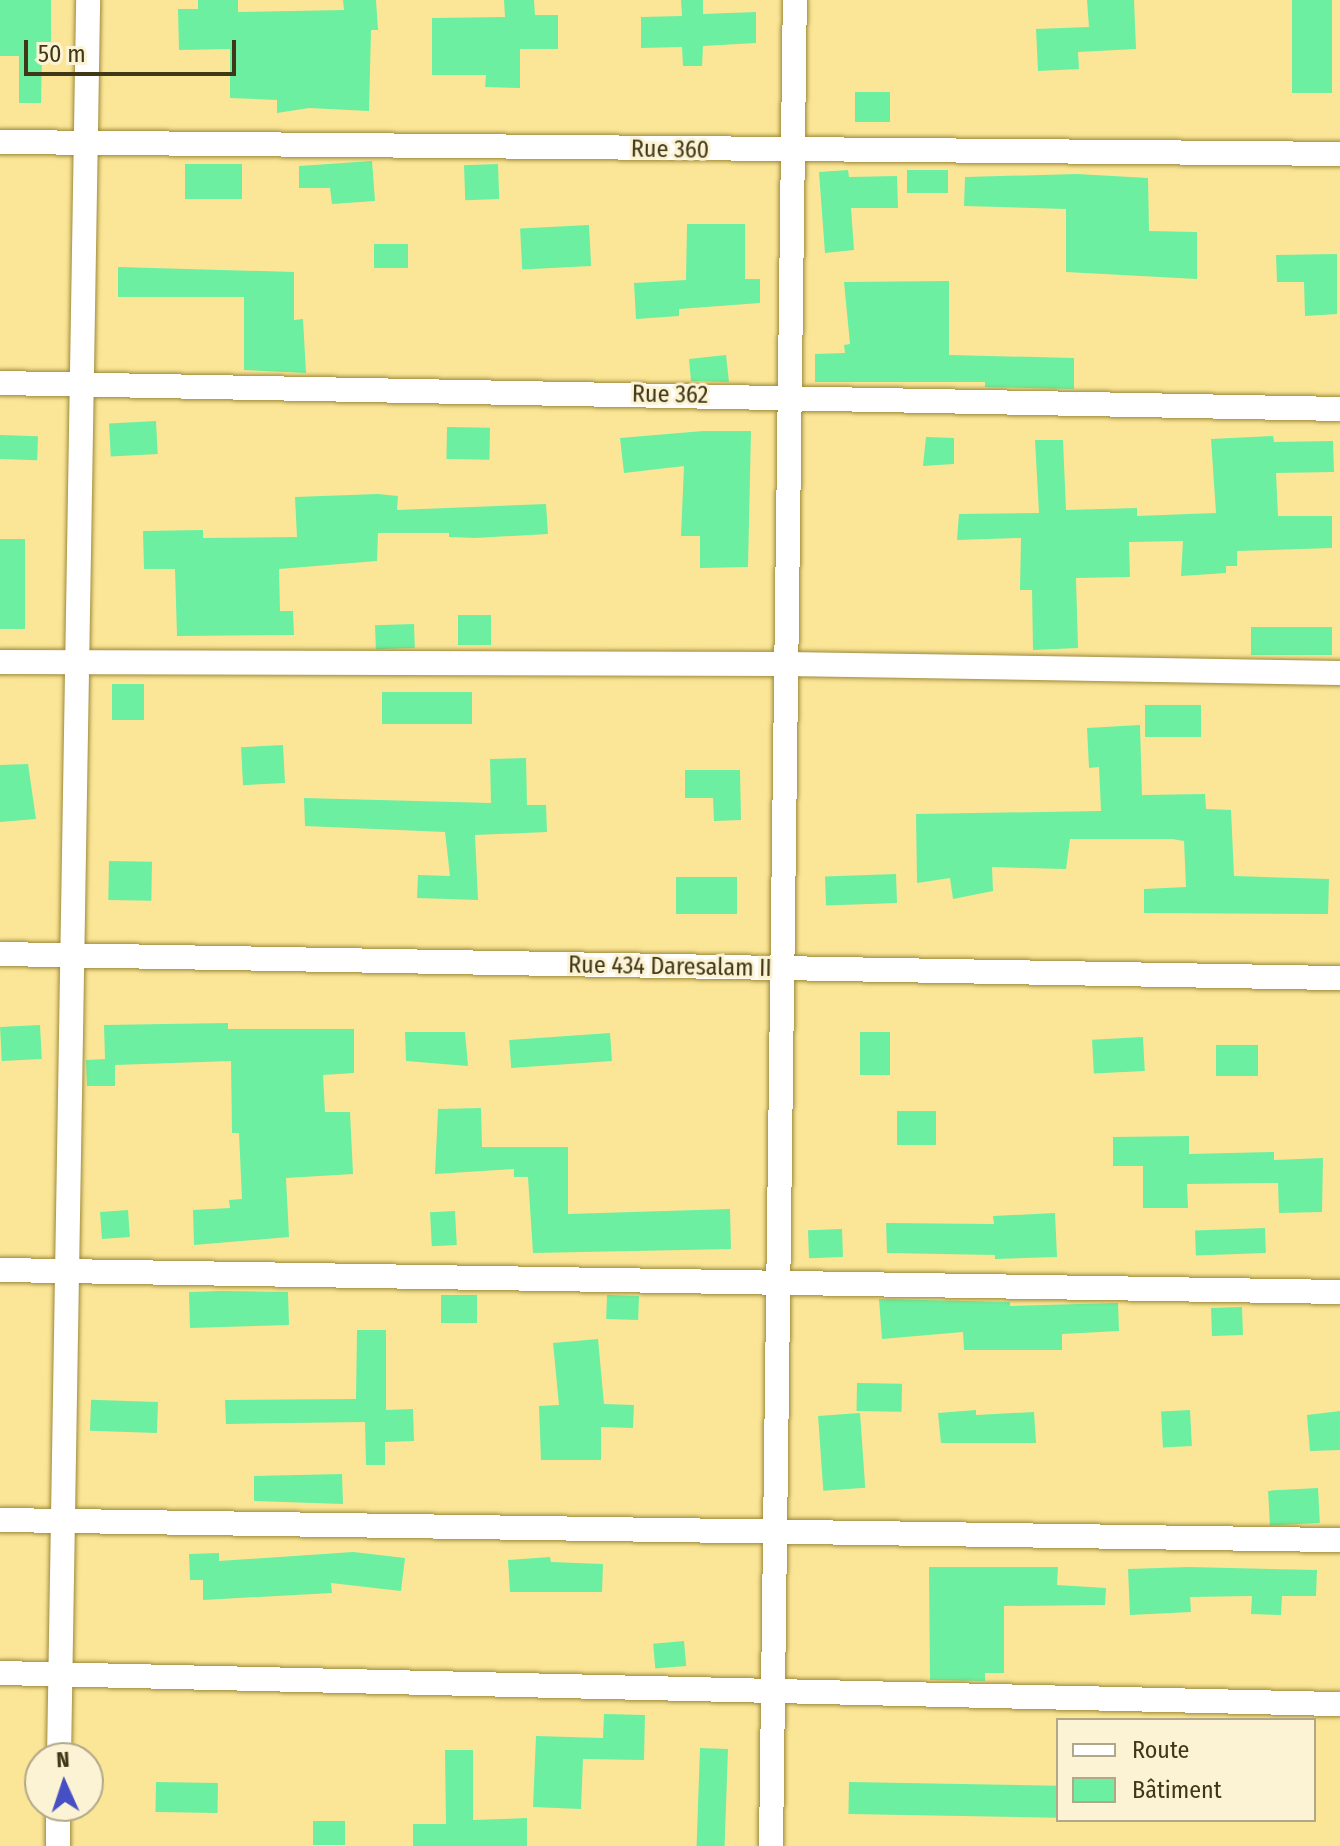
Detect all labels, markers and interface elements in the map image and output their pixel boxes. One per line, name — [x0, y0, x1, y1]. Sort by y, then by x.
scale bar — [28, 24, 240, 74]
text: 50 m — [38, 40, 86, 68]
street label: Rue 360 — [631, 135, 709, 165]
street label: Rue 362 — [632, 380, 708, 410]
street label: Rue 434 Daresalam II — [568, 951, 772, 983]
legend — [1056, 1718, 1316, 1822]
text: Route — [1132, 1736, 1189, 1764]
north arrow — [24, 1742, 104, 1822]
text: N — [56, 1746, 70, 1773]
text: Bâtiment — [1132, 1776, 1222, 1804]

